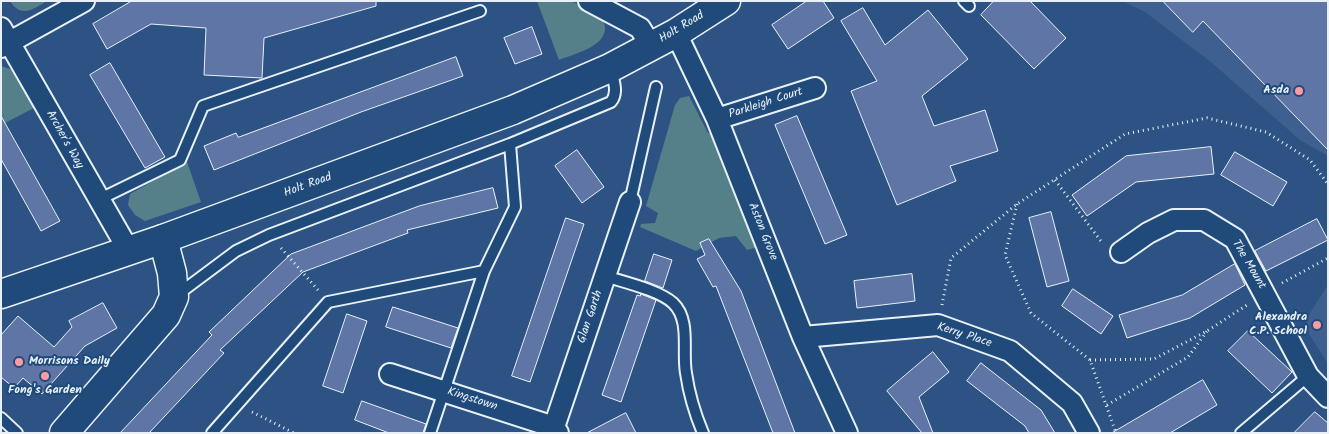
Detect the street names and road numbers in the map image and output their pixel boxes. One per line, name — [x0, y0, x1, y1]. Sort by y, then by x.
street label: Holt Road — [657, 9, 707, 47]
street label: Parkleigh Court — [727, 85, 805, 123]
street label: Archer's Way — [42, 108, 86, 172]
street label: Holt Road — [282, 171, 334, 201]
street label: Aston Grove — [744, 201, 780, 263]
street label: The Mount — [1228, 238, 1268, 292]
street label: Glan Garth — [575, 289, 607, 345]
street label: Kerry Place — [935, 320, 993, 352]
street label: Kingstown — [445, 385, 499, 415]

